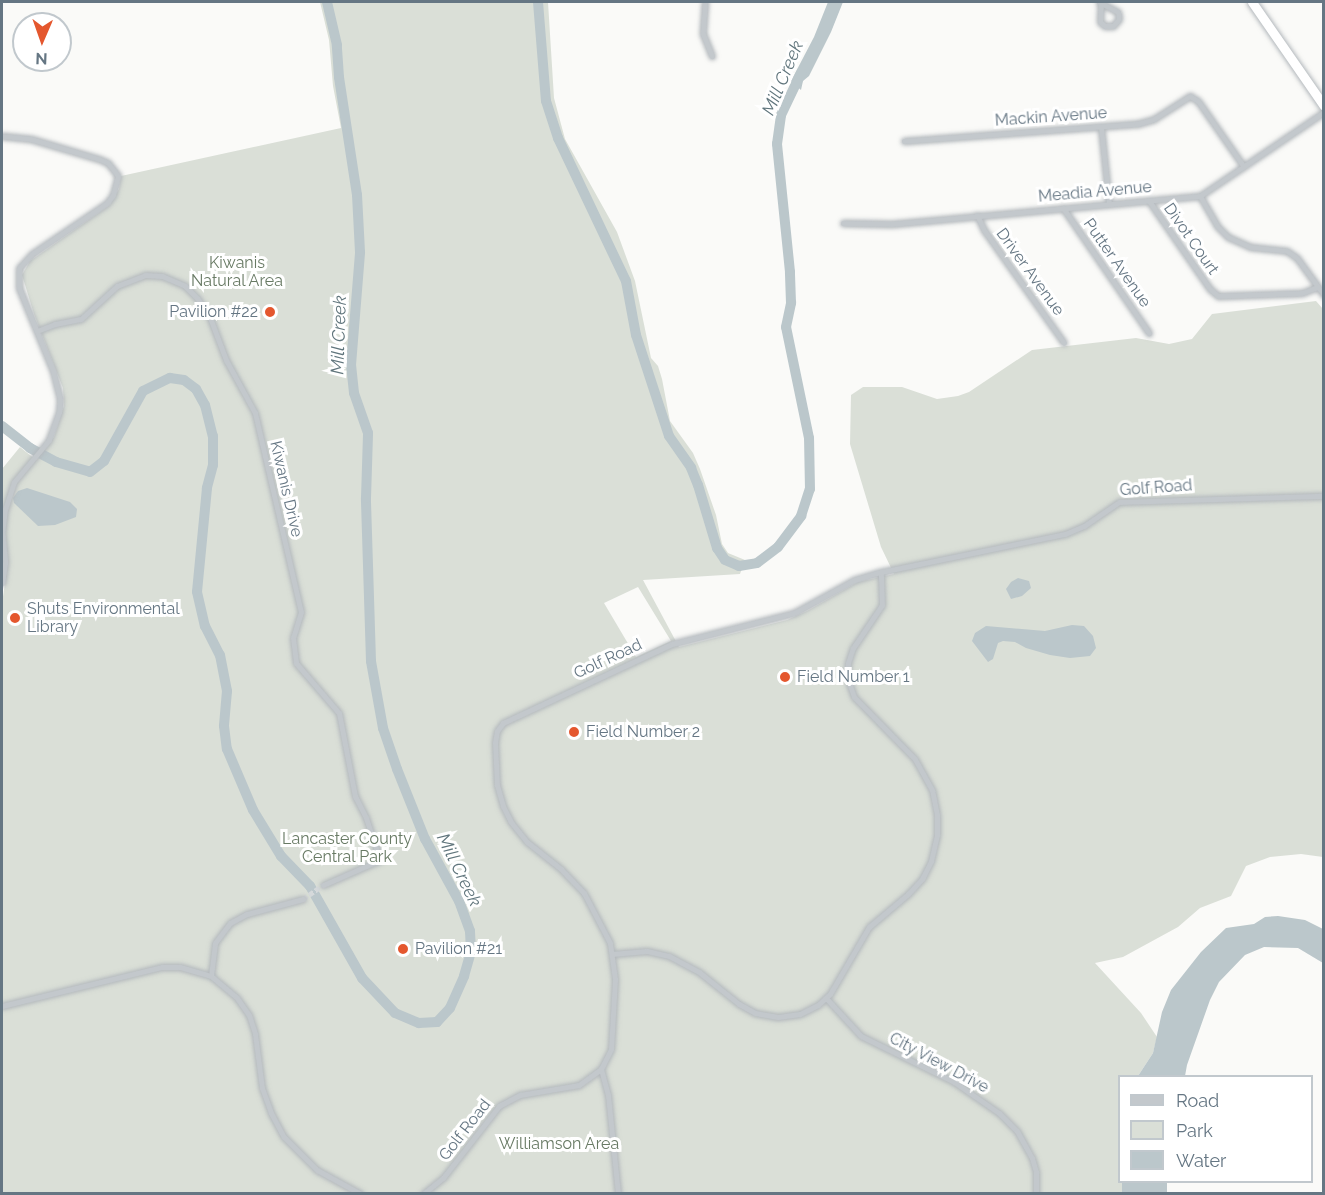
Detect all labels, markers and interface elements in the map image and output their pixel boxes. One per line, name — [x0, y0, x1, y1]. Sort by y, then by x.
north arrow — [12, 12, 72, 72]
water label: Mill Creek — [758, 37, 808, 119]
text: N — [35, 49, 48, 68]
street label: Mackin Avenue — [994, 103, 1108, 131]
street label: Meadia Avenue — [1037, 177, 1153, 207]
street label: Divot Court — [1159, 200, 1223, 278]
street label: Putter Avenue — [1079, 214, 1155, 312]
street label: Driver Avenue — [992, 224, 1068, 320]
park label: Kiwanis Natural Area — [191, 253, 283, 291]
water label: Mill Creek — [327, 295, 351, 375]
place label: Pavilion #22 — [169, 302, 258, 322]
marker: Pavilion #22 — [263, 305, 277, 319]
street label: Kiwanis Drive — [266, 439, 306, 539]
street label: Golf Road — [1119, 476, 1193, 500]
place label: Shuts Environmental Library — [27, 599, 180, 637]
marker: Shuts Environmental Library — [8, 611, 22, 625]
street label: Golf Road — [571, 635, 645, 683]
place label: Field Number 1 — [797, 667, 910, 687]
marker: Field Number 1 — [778, 670, 792, 684]
place label: Field Number 2 — [586, 722, 701, 742]
marker: Field Number 2 — [567, 725, 581, 739]
park label: Lancaster County Central Park — [282, 829, 412, 867]
water label: Mill Creek — [432, 830, 486, 910]
place label: Pavilion #21 — [415, 939, 502, 959]
marker: Pavilion #21 — [396, 942, 410, 956]
street label: City View Drive — [885, 1028, 993, 1098]
legend — [1118, 1075, 1313, 1183]
text: Road — [1176, 1090, 1219, 1111]
street label: Golf Road — [435, 1095, 495, 1165]
text: Park — [1176, 1120, 1213, 1141]
park label: Williamson Area — [499, 1134, 619, 1154]
text: Water — [1176, 1150, 1226, 1171]

